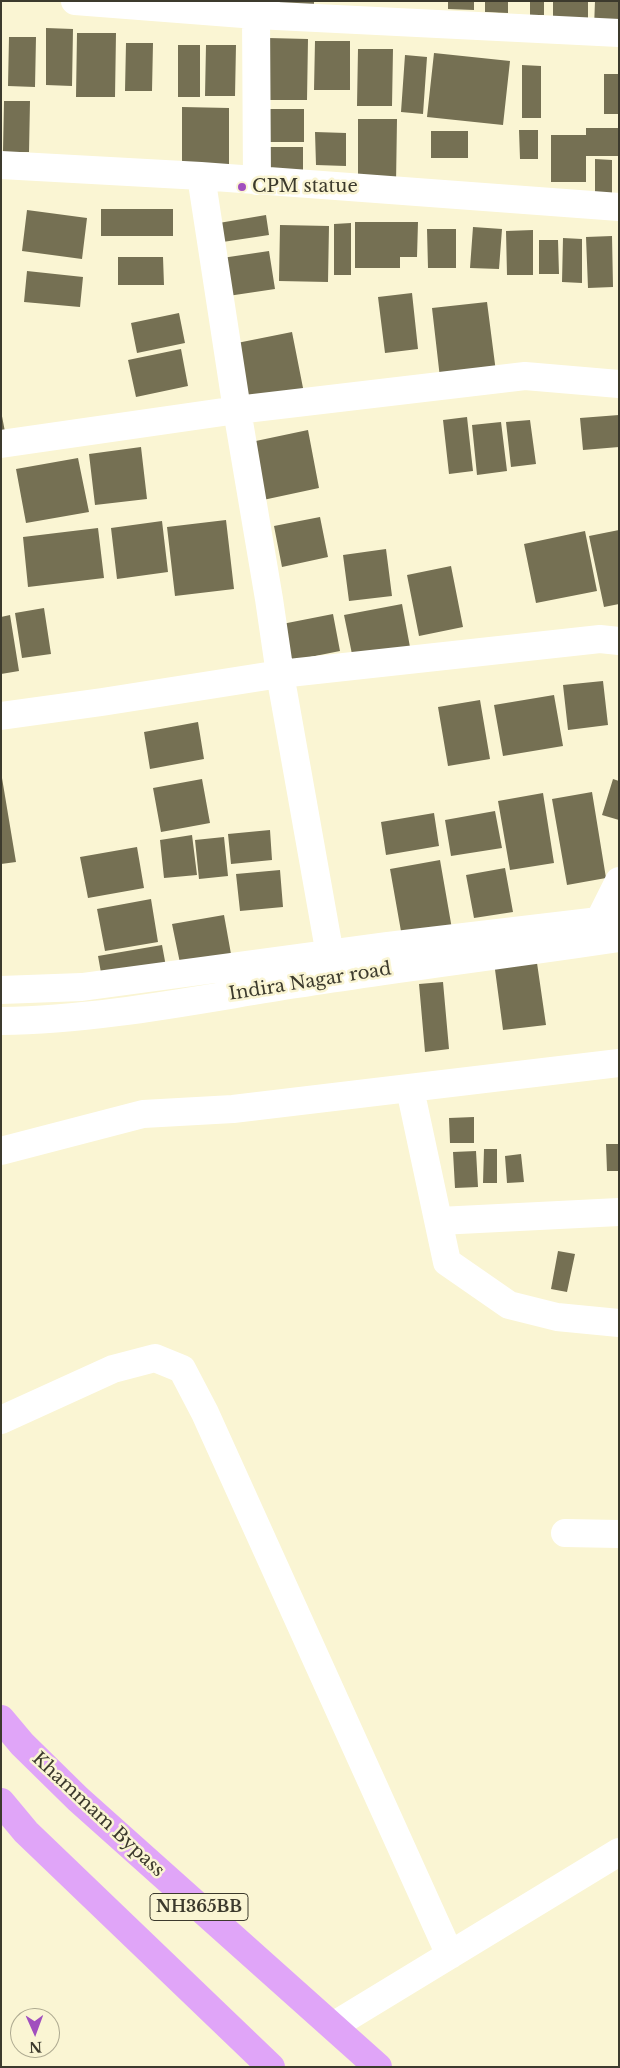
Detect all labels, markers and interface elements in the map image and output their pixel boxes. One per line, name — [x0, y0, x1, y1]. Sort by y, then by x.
place label: CPM statue — [252, 176, 358, 198]
marker: CPM statue — [236, 181, 248, 193]
street label: Indira Nagar road — [227, 958, 393, 1006]
street label: Khammam Bypass — [27, 1748, 169, 1882]
road number: NH365BB — [150, 1894, 248, 1920]
north arrow — [10, 2008, 60, 2058]
text: N — [29, 2038, 42, 2056]

